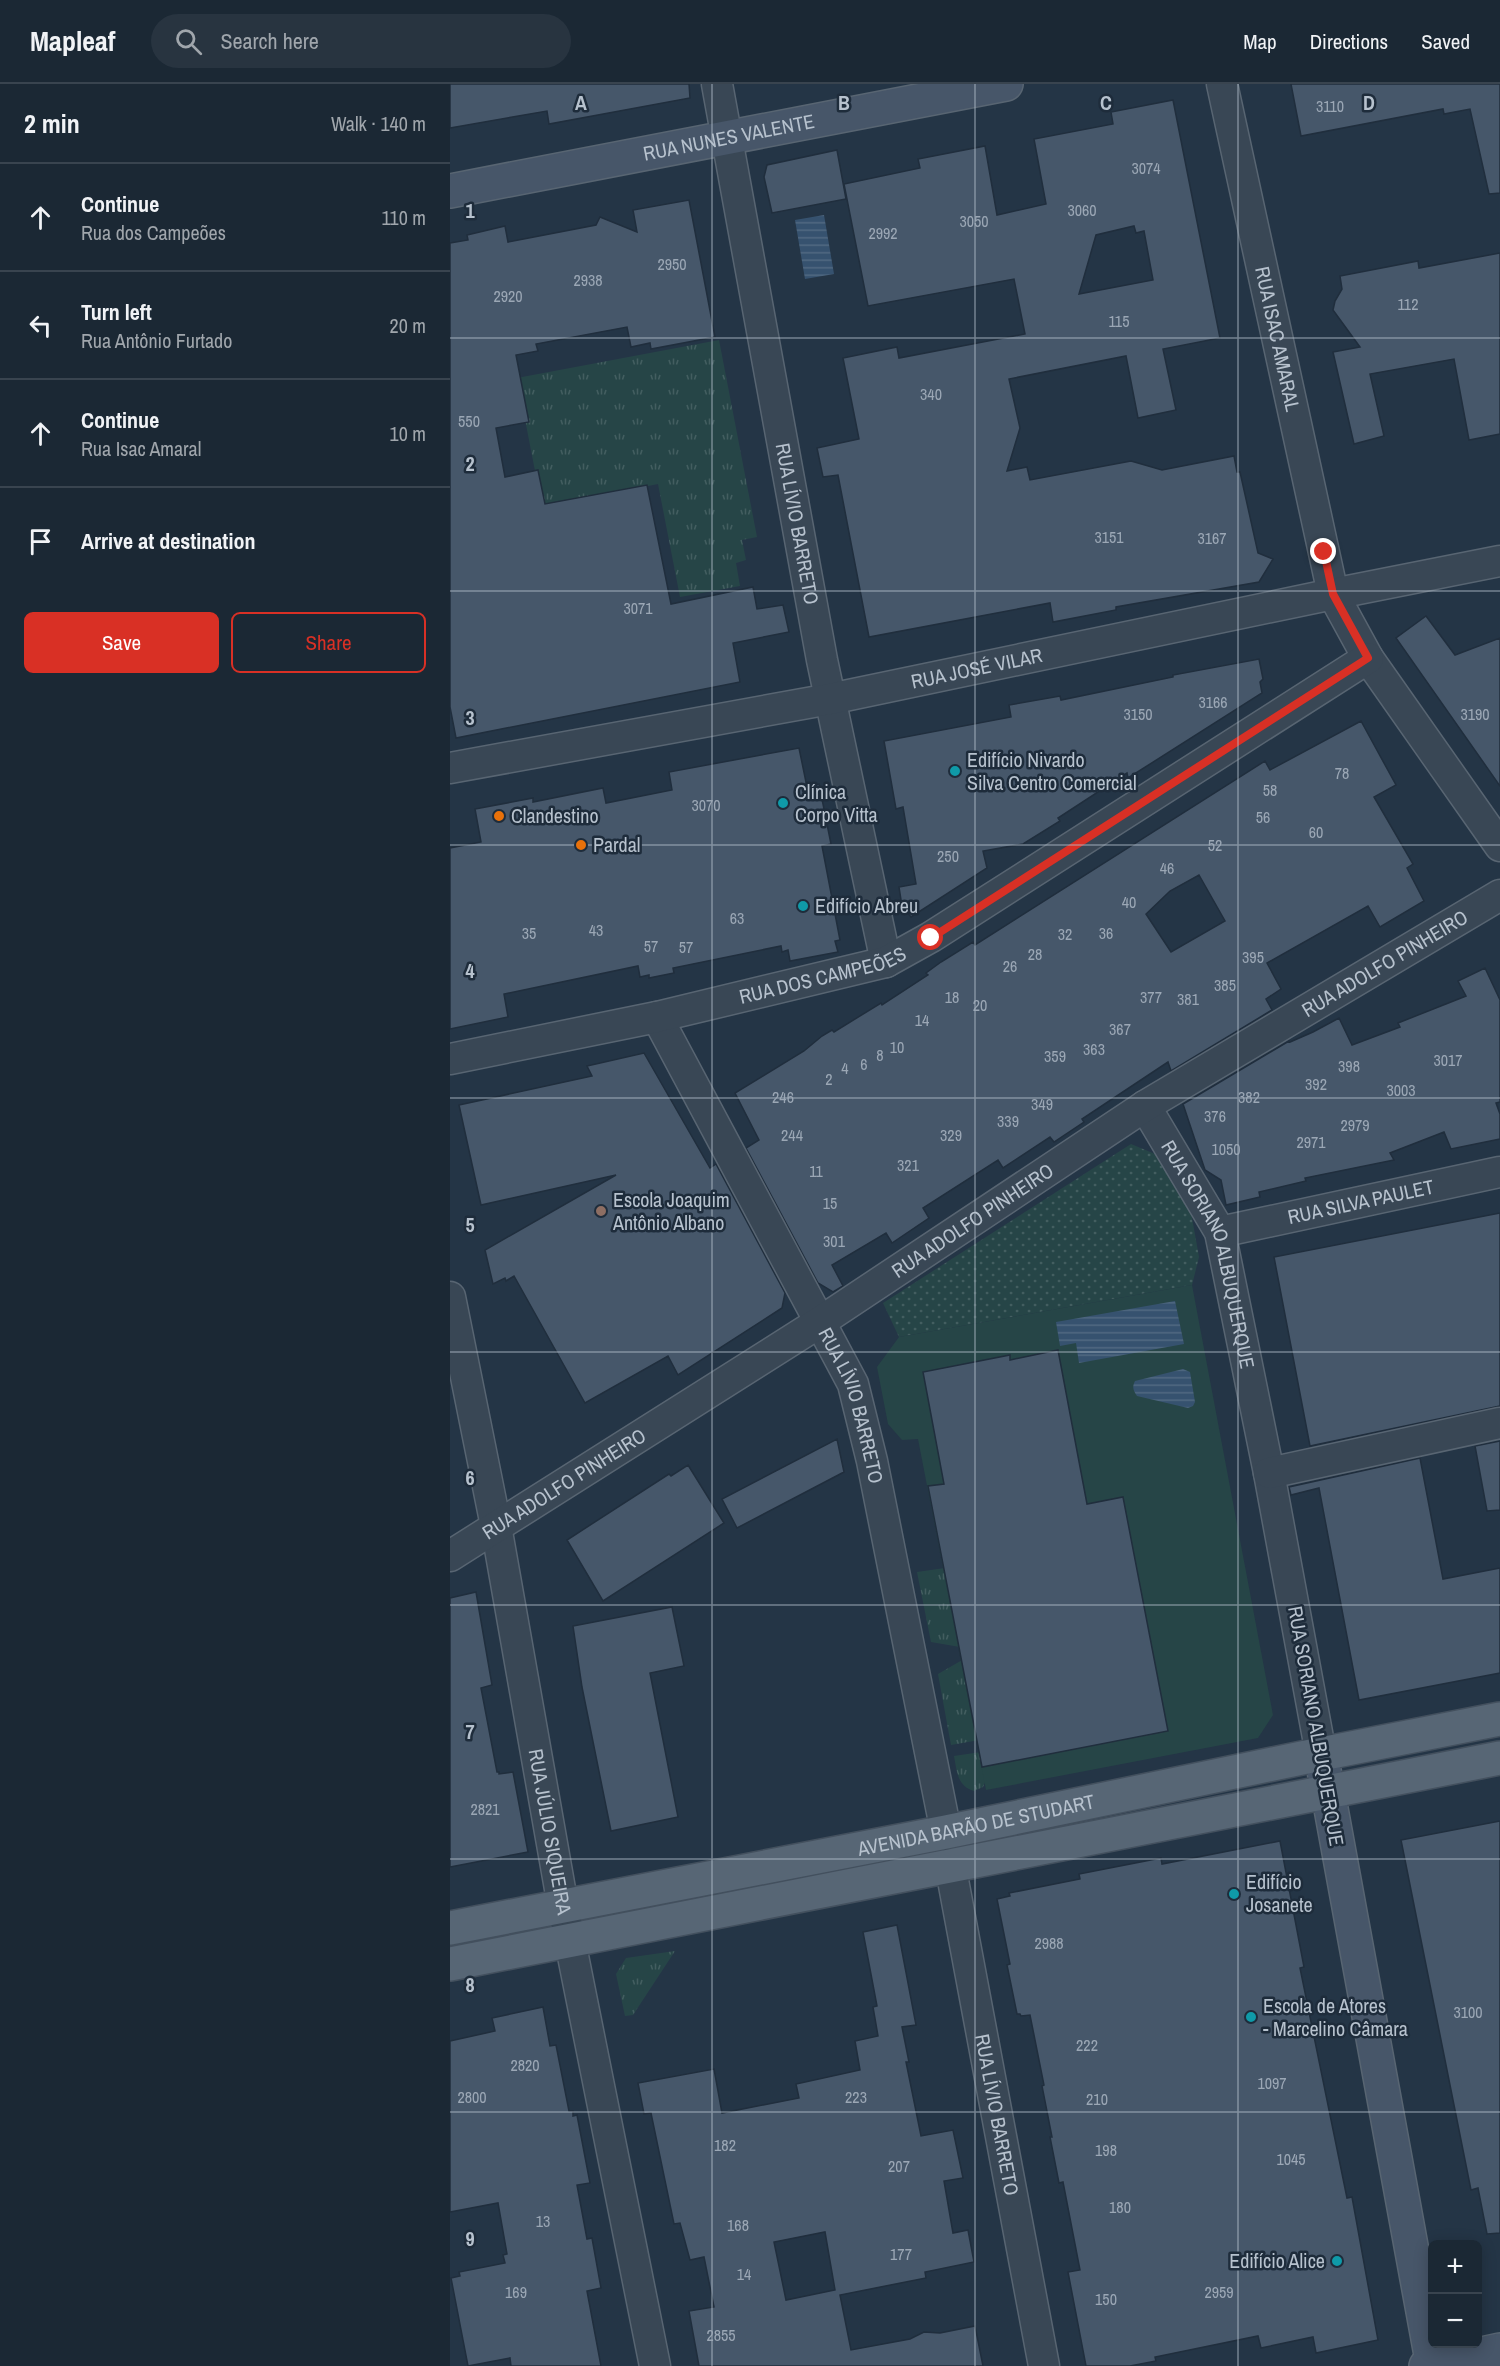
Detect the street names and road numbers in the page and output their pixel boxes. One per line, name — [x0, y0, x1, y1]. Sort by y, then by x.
street label: RUA NUNES VALENTE — [641, 107, 817, 167]
street label: RUA ISAC AMARAL — [1249, 264, 1307, 414]
street label: RUA LÍVIO BARRETO — [770, 441, 826, 607]
street label: RUA JOSÉ VILAR — [909, 641, 1045, 695]
street label: RUA ADOLFO PINHEIRO — [1297, 903, 1473, 1023]
street label: RUA DOS CAMPEÕES — [736, 940, 911, 1010]
street label: RUA SORIANO ALBUQUERQUE — [1155, 1135, 1261, 1371]
street label: RUA ADOLFO PINHEIRO — [886, 1157, 1058, 1284]
street label: RUA SILVA PAULET — [1285, 1173, 1436, 1230]
street label: RUA LÍVIO BARRETO — [812, 1323, 890, 1486]
street label: RUA ADOLFO PINHEIRO — [477, 1422, 651, 1545]
street label: RUA SORIANO ALBUQUERQUE — [1282, 1604, 1351, 1848]
street label: RUA JÚLIO SIQUEIRA — [523, 1747, 578, 1917]
street label: AVENIDA BARÃO DE STUDART — [854, 1787, 1097, 1862]
street label: RUA LÍVIO BARRETO — [969, 2032, 1026, 2198]

